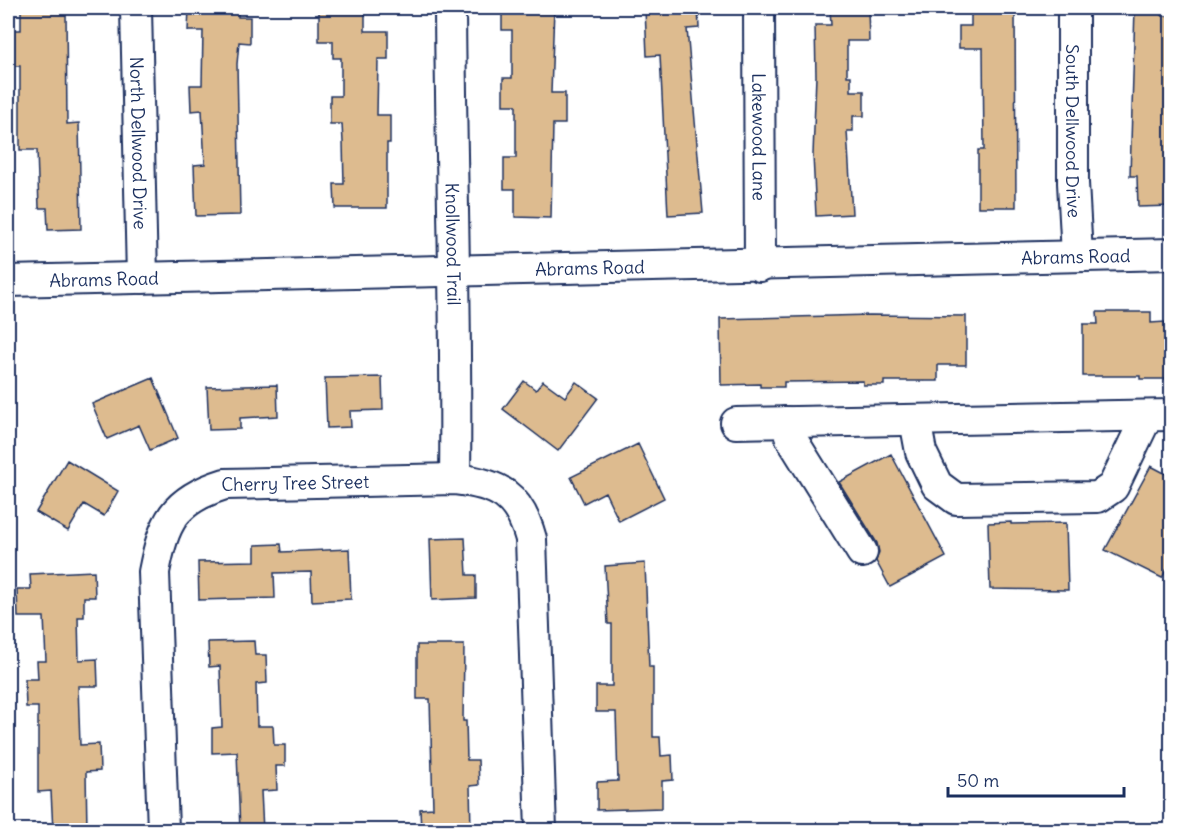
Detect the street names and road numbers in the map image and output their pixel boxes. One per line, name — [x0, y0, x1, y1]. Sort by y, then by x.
street label: South Dellwood Drive — [1062, 44, 1086, 219]
street label: North Dellwood Drive — [126, 56, 152, 230]
street label: Lakewood Lane — [748, 73, 771, 201]
street label: Knollwood Trail — [441, 182, 466, 306]
street label: Abrams Road — [1021, 243, 1131, 269]
street label: Abrams Road — [535, 255, 645, 280]
street label: Abrams Road — [49, 266, 159, 292]
street label: Cherry Tree Street — [221, 469, 369, 496]

